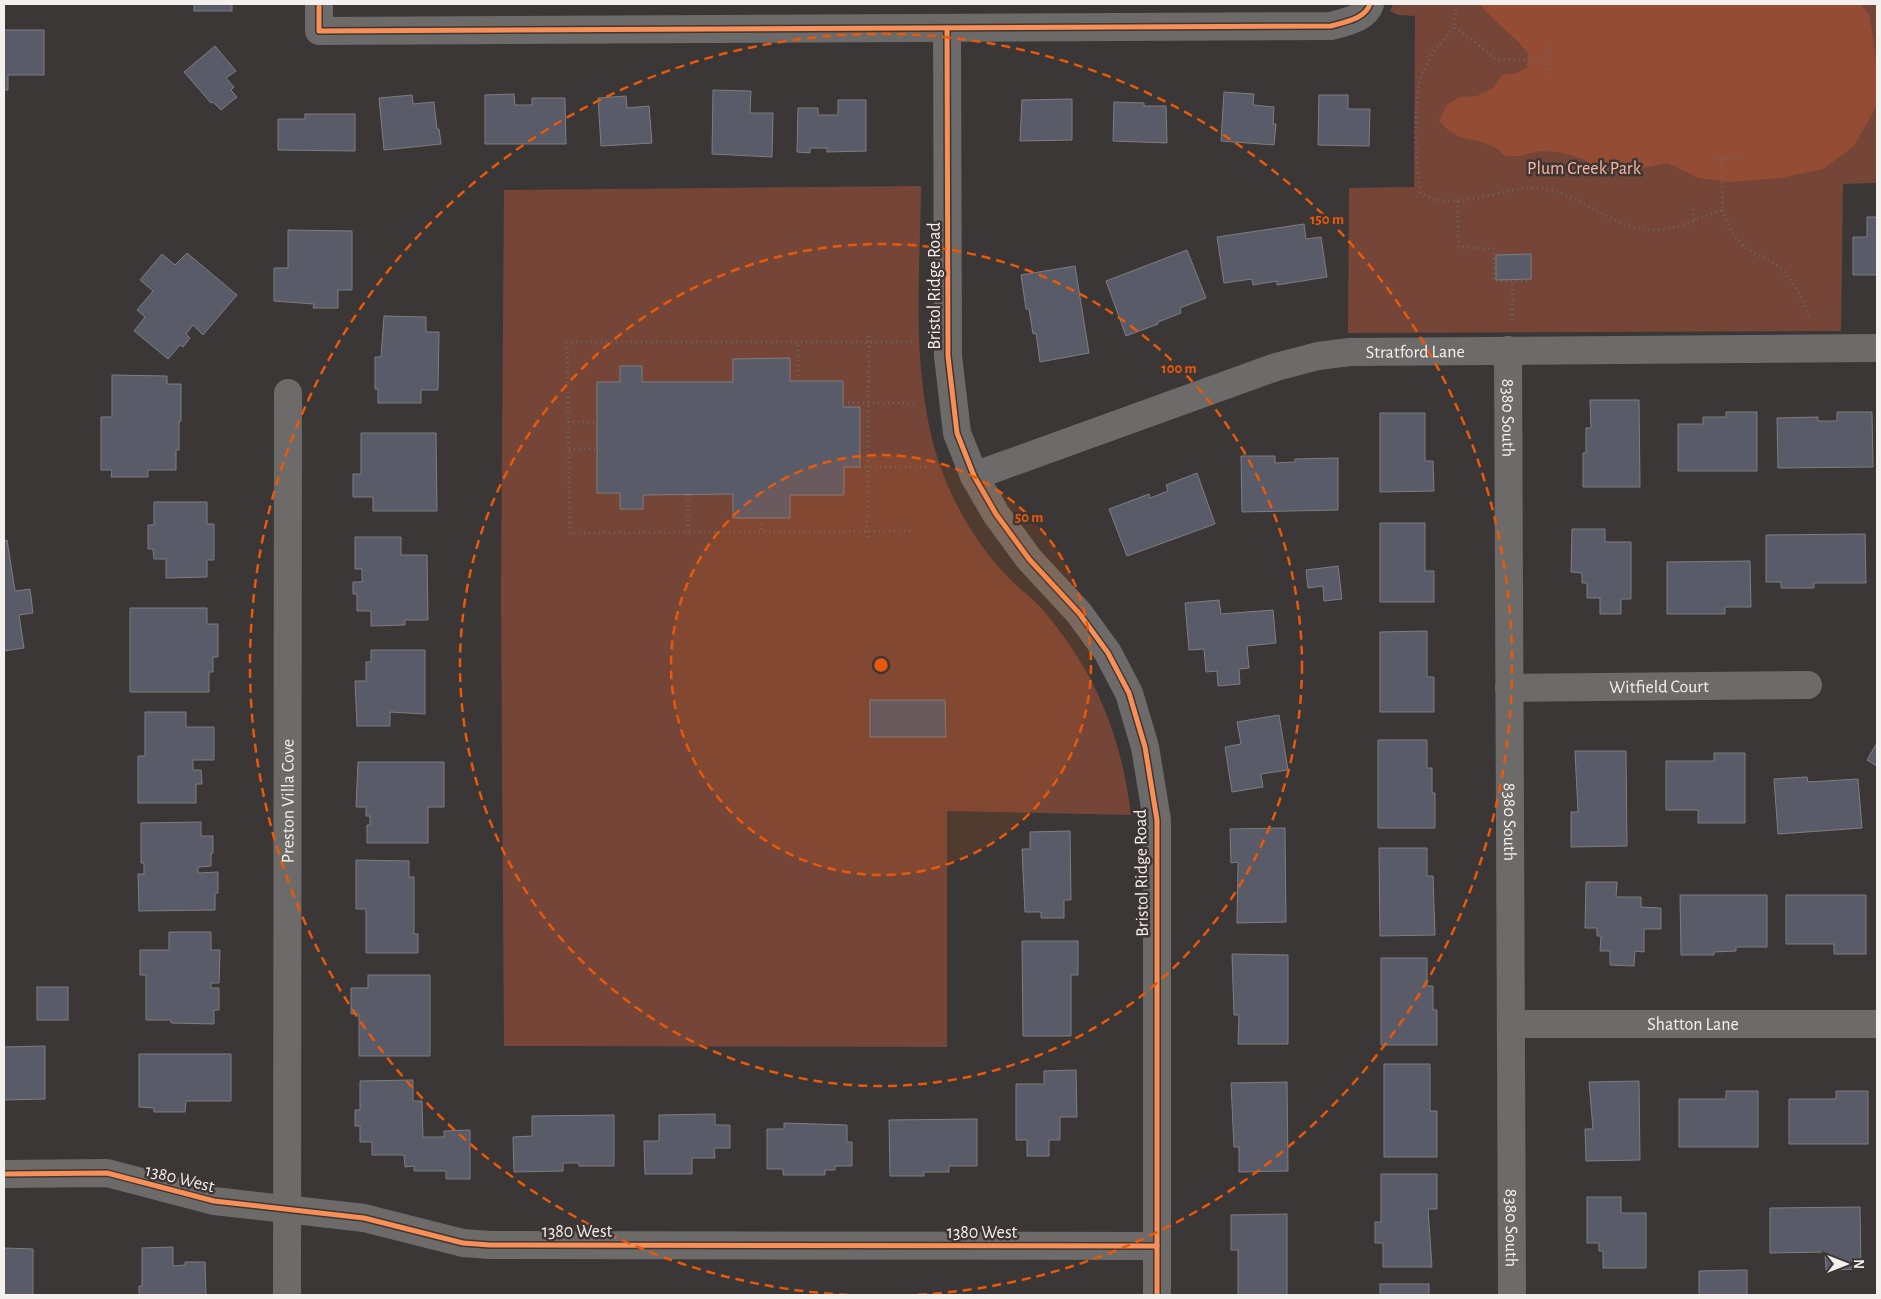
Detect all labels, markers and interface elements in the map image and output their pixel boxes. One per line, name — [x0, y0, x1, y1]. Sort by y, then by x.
park label: Plum Creek Park — [1527, 160, 1642, 178]
text: 150 m — [1310, 212, 1344, 227]
street label: Bristol Ridge Road — [926, 222, 944, 350]
street label: Stratford Lane — [1366, 343, 1465, 362]
text: 100 m — [1161, 361, 1197, 376]
street label: 8380 South — [1498, 379, 1516, 457]
text: 50 m — [1015, 510, 1043, 525]
centre of rings — [872, 656, 890, 674]
street label: Witfield Court — [1609, 678, 1709, 697]
street label: Preston Villa Cove — [279, 739, 298, 863]
street label: 8380 South — [1500, 783, 1518, 861]
street label: Bristol Ridge Road — [1132, 809, 1152, 937]
street label: Shatton Lane — [1647, 1016, 1739, 1034]
street label: 1380 West — [143, 1162, 216, 1196]
street label: 8380 South — [1502, 1189, 1520, 1267]
street label: 1380 West — [542, 1223, 613, 1241]
street label: 1380 West — [947, 1224, 1018, 1242]
north arrow — [1821, 1239, 1871, 1289]
text: N — [1851, 1259, 1865, 1269]

